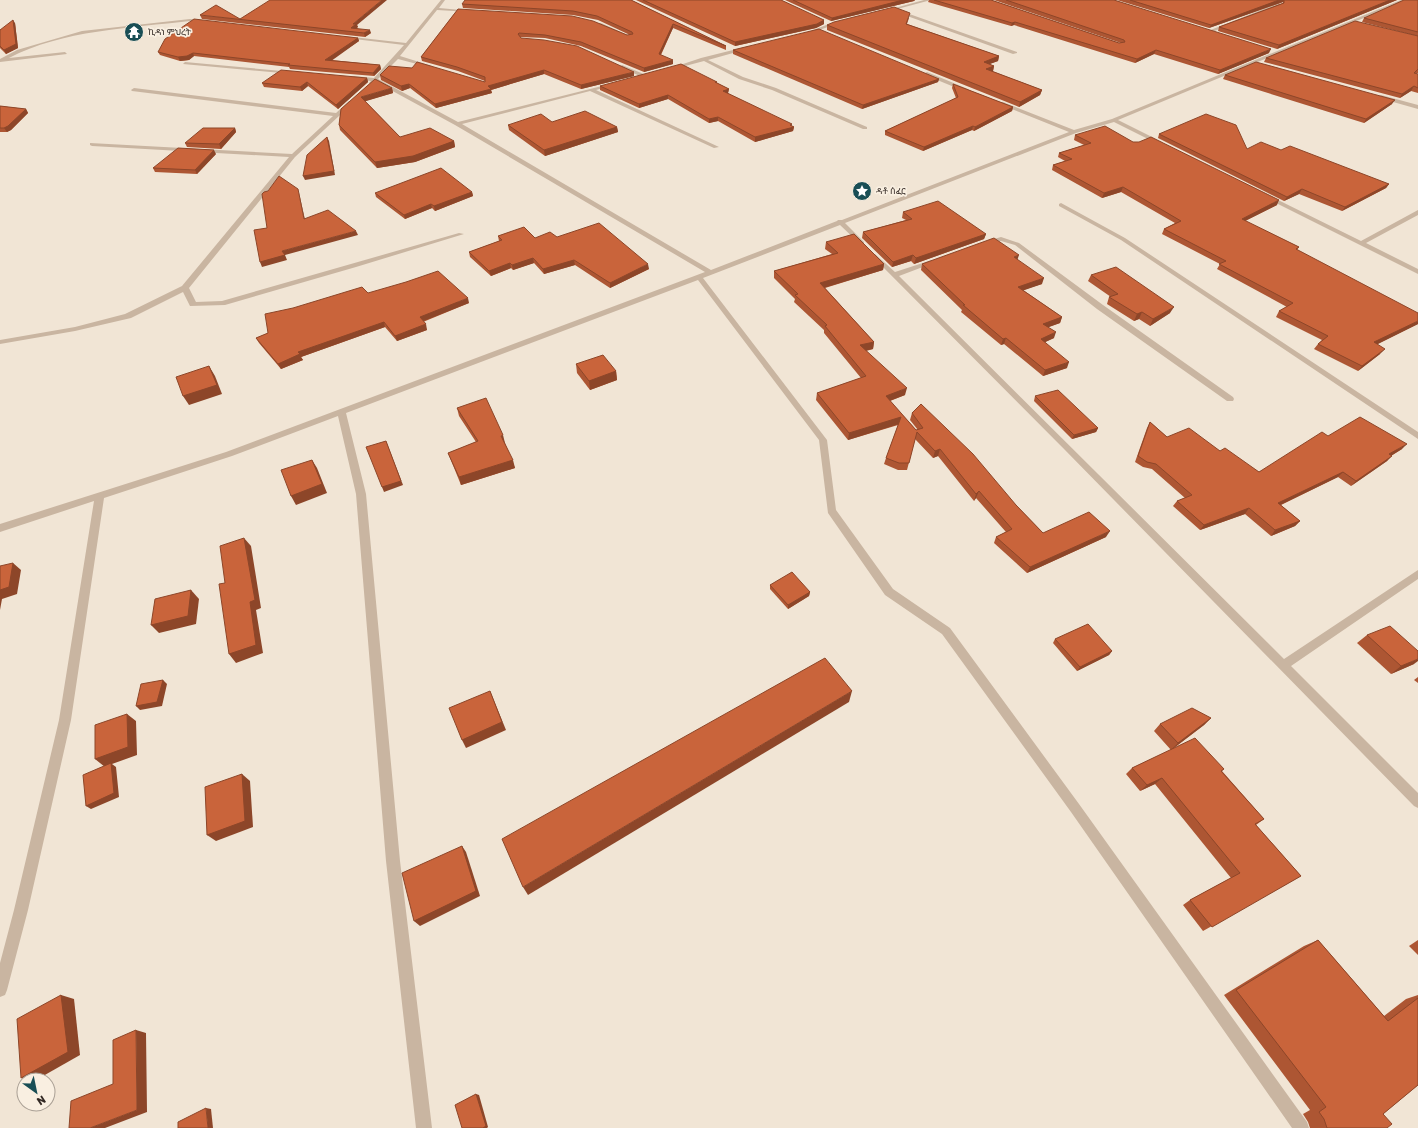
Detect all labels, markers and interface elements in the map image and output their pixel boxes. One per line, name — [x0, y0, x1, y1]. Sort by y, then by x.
temple icon: ኪዳነ ምህረት — [123, 21, 145, 43]
place label: ኪዳነ ምህረት — [148, 27, 191, 37]
place icon: ዳቶ ሰፈር — [851, 180, 873, 202]
place label: ዳቶ ሰፈር — [876, 186, 906, 196]
north arrow — [16, 1072, 56, 1112]
text: N — [34, 1092, 48, 1108]

